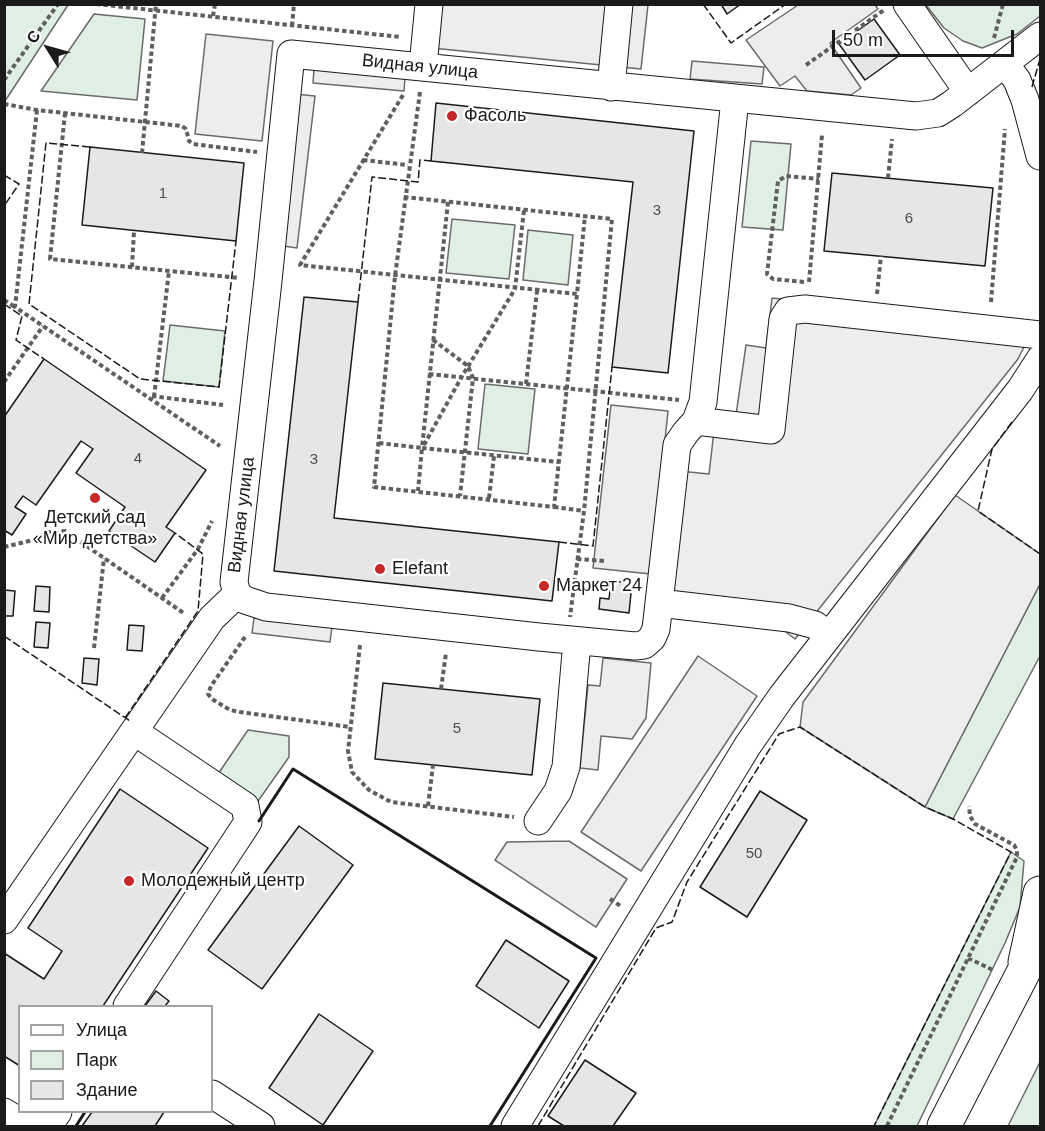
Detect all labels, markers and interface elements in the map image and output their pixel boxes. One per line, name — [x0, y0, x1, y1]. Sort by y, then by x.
north arrow — [18, 18, 78, 78]
scale bar — [835, 18, 1016, 56]
text: С — [23, 27, 43, 47]
text: 50 m — [843, 30, 883, 50]
street label: Видная улица — [361, 50, 479, 84]
place label: Фасоль — [464, 105, 526, 127]
marker: Фасоль — [445, 109, 459, 123]
house number: 1 — [159, 185, 167, 203]
house number: 3 — [653, 202, 661, 220]
house number: 6 — [905, 210, 913, 228]
house number: 4 — [134, 450, 142, 468]
house number: 3 — [310, 451, 318, 469]
street label: Видная улица — [224, 456, 260, 574]
marker: Детский сад «Мир детства» — [88, 491, 102, 505]
place label: Детский сад «Мир детства» — [33, 507, 157, 550]
place label: Elefant — [392, 558, 448, 580]
marker: Elefant — [373, 562, 387, 576]
place label: Маркет 24 — [556, 575, 642, 597]
marker: Маркет 24 — [537, 579, 551, 593]
house number: 5 — [453, 720, 461, 738]
house number: 50 — [746, 845, 762, 863]
place label: Молодежный центр — [141, 870, 305, 892]
marker: Молодежный центр — [122, 874, 136, 888]
legend — [18, 1005, 213, 1113]
text: Улица — [76, 1020, 127, 1040]
text: Парк — [76, 1050, 117, 1070]
text: Здание — [76, 1080, 137, 1100]

